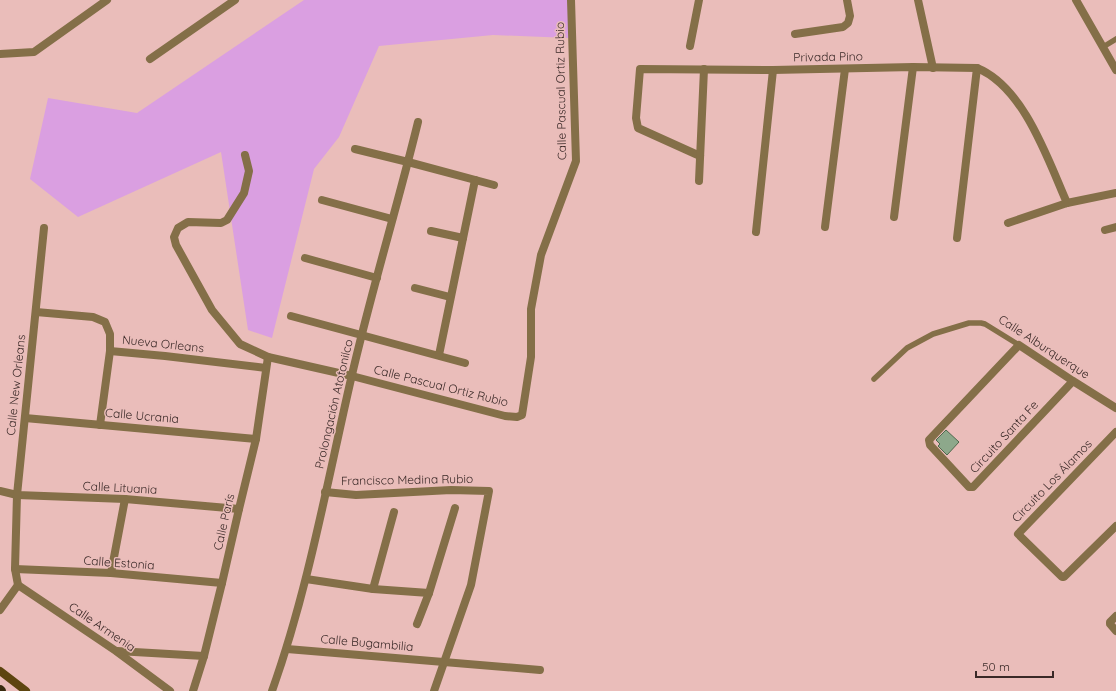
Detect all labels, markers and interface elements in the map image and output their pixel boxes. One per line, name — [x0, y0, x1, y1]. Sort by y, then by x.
street label: Calle Pascual Ortiz Rubio — [552, 22, 569, 160]
street label: Privada Pino — [793, 48, 863, 65]
street label: Calle Alburquerque — [996, 312, 1093, 382]
street label: Nueva Orleans — [121, 332, 205, 355]
street label: Calle New Orleans — [3, 333, 28, 436]
street label: Prolongación Atotonilco — [311, 338, 356, 470]
street label: Calle Pascual Ortiz Rubio — [372, 362, 510, 410]
street label: Circuito Santa Fe — [966, 397, 1041, 476]
street label: Calle Ucrania — [105, 405, 179, 426]
street label: Circuito Los Álamos — [1008, 436, 1095, 525]
street label: Francisco Medina Rubio — [341, 471, 473, 488]
street label: Calle Lituania — [82, 478, 158, 497]
street label: Calle París — [210, 492, 237, 552]
street label: Calle Estonia — [83, 553, 155, 572]
street label: Calle Armenia — [66, 599, 139, 654]
street label: Calle Bugambilia — [320, 631, 414, 654]
scale bar — [976, 653, 1053, 679]
text: 50 m — [982, 659, 1010, 674]

